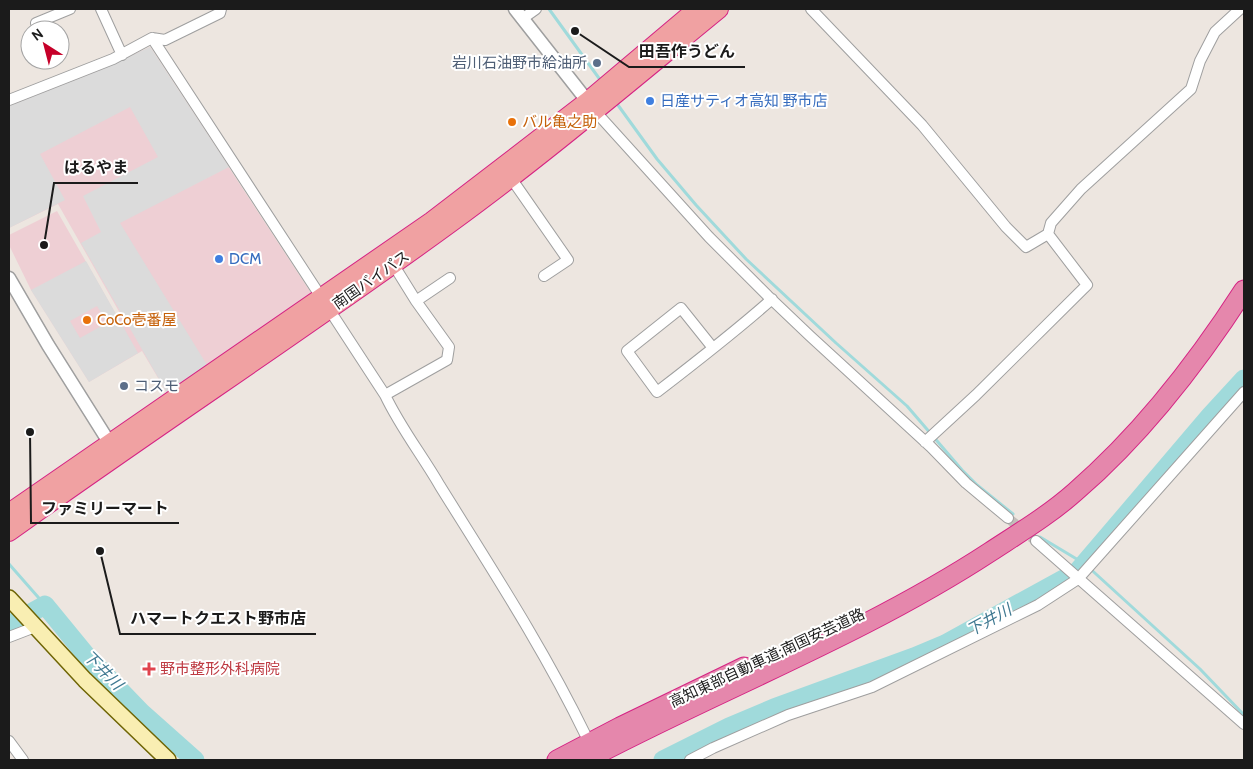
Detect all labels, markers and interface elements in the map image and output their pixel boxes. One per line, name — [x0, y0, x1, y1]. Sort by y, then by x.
north arrow — [20, 20, 70, 70]
text: N — [28, 24, 47, 45]
callout: 田吾作うどん — [629, 36, 745, 67]
text: 田吾作うどん — [639, 42, 735, 61]
place label: 岩川石油野市給油所 — [452, 54, 587, 72]
marker: 岩川石油野市給油所 — [591, 57, 603, 69]
place label: 日産サティオ高知 野市店 — [660, 92, 827, 110]
marker: 日産サティオ高知 野市店 — [644, 95, 656, 107]
place label: バル亀之助 — [522, 113, 597, 131]
marker: バル亀之助 — [506, 116, 518, 128]
callout: はるやま — [54, 152, 138, 183]
text: はるやま — [64, 158, 128, 177]
street label: 南国バイパス — [329, 247, 413, 313]
place label: DCM — [229, 250, 261, 268]
marker: DCM — [213, 253, 225, 265]
place label: CoCo壱番屋 — [97, 311, 176, 329]
marker: CoCo壱番屋 — [81, 314, 93, 326]
place label: コスモ — [134, 377, 179, 395]
marker: コスモ — [118, 380, 130, 392]
callout: ファミリーマート — [31, 492, 179, 523]
text: ファミリーマート — [41, 499, 169, 518]
water label: 下井川 — [963, 599, 1016, 640]
callout: ハマートクエスト野市店 — [120, 603, 316, 634]
street label: 高知東部自動車道;南国安芸道路 — [667, 605, 867, 711]
text: ハマートクエスト野市店 — [130, 609, 306, 628]
water label: 下井川 — [79, 646, 128, 695]
place label: 野市整形外科病院 — [160, 660, 280, 678]
marker: 野市整形外科病院 — [142, 662, 156, 676]

